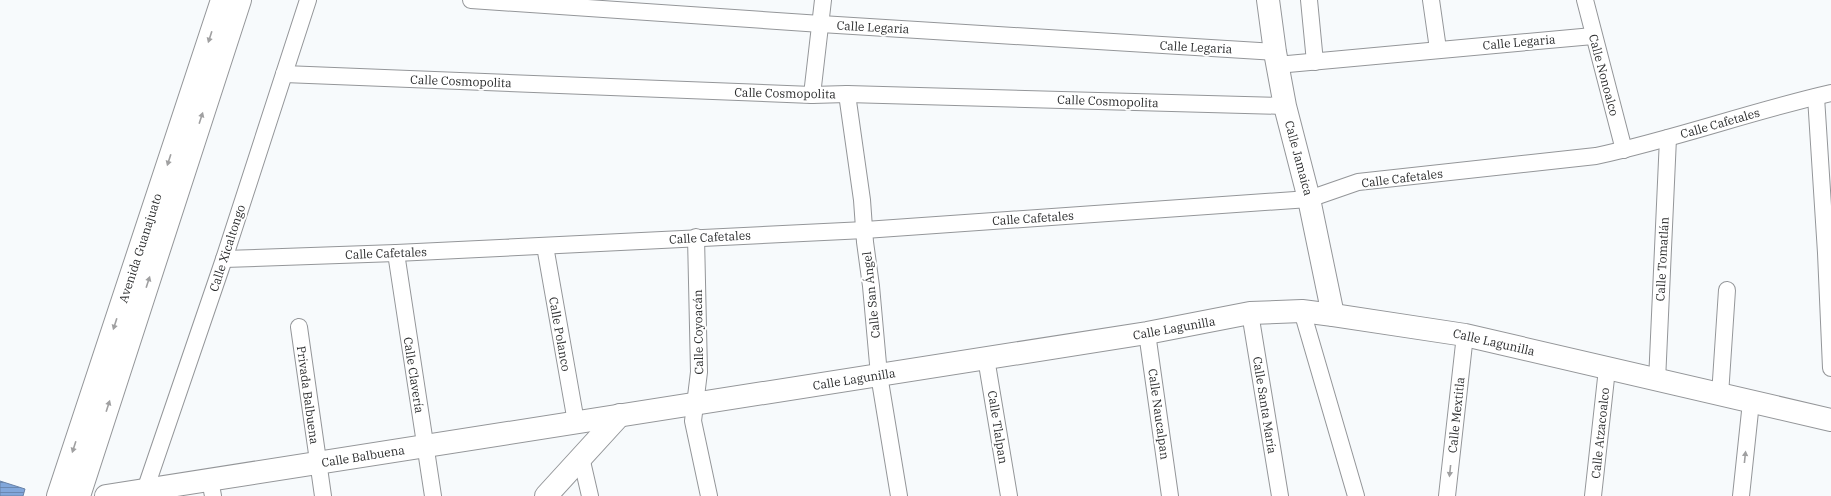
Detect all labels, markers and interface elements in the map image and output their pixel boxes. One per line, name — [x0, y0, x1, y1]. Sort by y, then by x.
street label: Calle Legaria — [836, 18, 910, 36]
one-way arrow — [207, 31, 213, 43]
street label: Calle Legaria — [1482, 31, 1556, 53]
street label: Calle Nonoalco — [1586, 32, 1622, 118]
street label: Calle Legaria — [1159, 38, 1233, 56]
street label: Calle Cosmopolita — [410, 72, 512, 90]
street label: Calle Cosmopolita — [734, 85, 836, 101]
street label: Calle Cosmopolita — [1057, 92, 1159, 110]
street label: Calle Cafetales — [1679, 104, 1762, 142]
one-way arrow — [198, 112, 204, 124]
street label: Calle Jamaica — [1282, 119, 1316, 198]
one-way arrow — [166, 155, 172, 167]
street label: Calle Cafetales — [1360, 166, 1444, 190]
street label: Avenida Guanajuato — [115, 191, 165, 305]
street label: Calle Xicaltongo — [206, 202, 248, 293]
street label: Calle Cafetales — [992, 208, 1075, 228]
street label: Calle Tomatlán — [1652, 216, 1672, 302]
street label: Calle Cafetales — [669, 227, 751, 247]
street label: Calle Cafetales — [345, 244, 427, 262]
street label: Calle San Ángel — [859, 251, 883, 339]
one-way arrow — [145, 276, 151, 288]
street label: Calle Coyoacán — [690, 289, 706, 375]
street label: Calle Polanco — [546, 296, 574, 373]
street label: Calle Lagunilla — [1132, 313, 1217, 343]
one-way arrow — [112, 318, 118, 330]
street label: Calle Lagunilla — [1452, 325, 1537, 359]
street label: Calle Clavería — [401, 336, 427, 415]
street label: Privada Balbuena — [294, 345, 322, 446]
street label: Calle Santa María — [1250, 355, 1280, 455]
street label: Calle Lagunilla — [812, 365, 897, 393]
street label: Calle Naucalpan — [1145, 367, 1173, 461]
street label: Calle Mextitla — [1445, 376, 1468, 454]
street label: Calle Atzacoalco — [1588, 386, 1612, 479]
street label: Calle Tlalpan — [985, 389, 1011, 465]
one-way arrow — [105, 399, 111, 411]
one-way arrow — [71, 442, 77, 454]
street label: Calle Balbuena — [320, 442, 406, 470]
one-way arrow — [1742, 451, 1749, 463]
one-way arrow — [1446, 465, 1453, 477]

